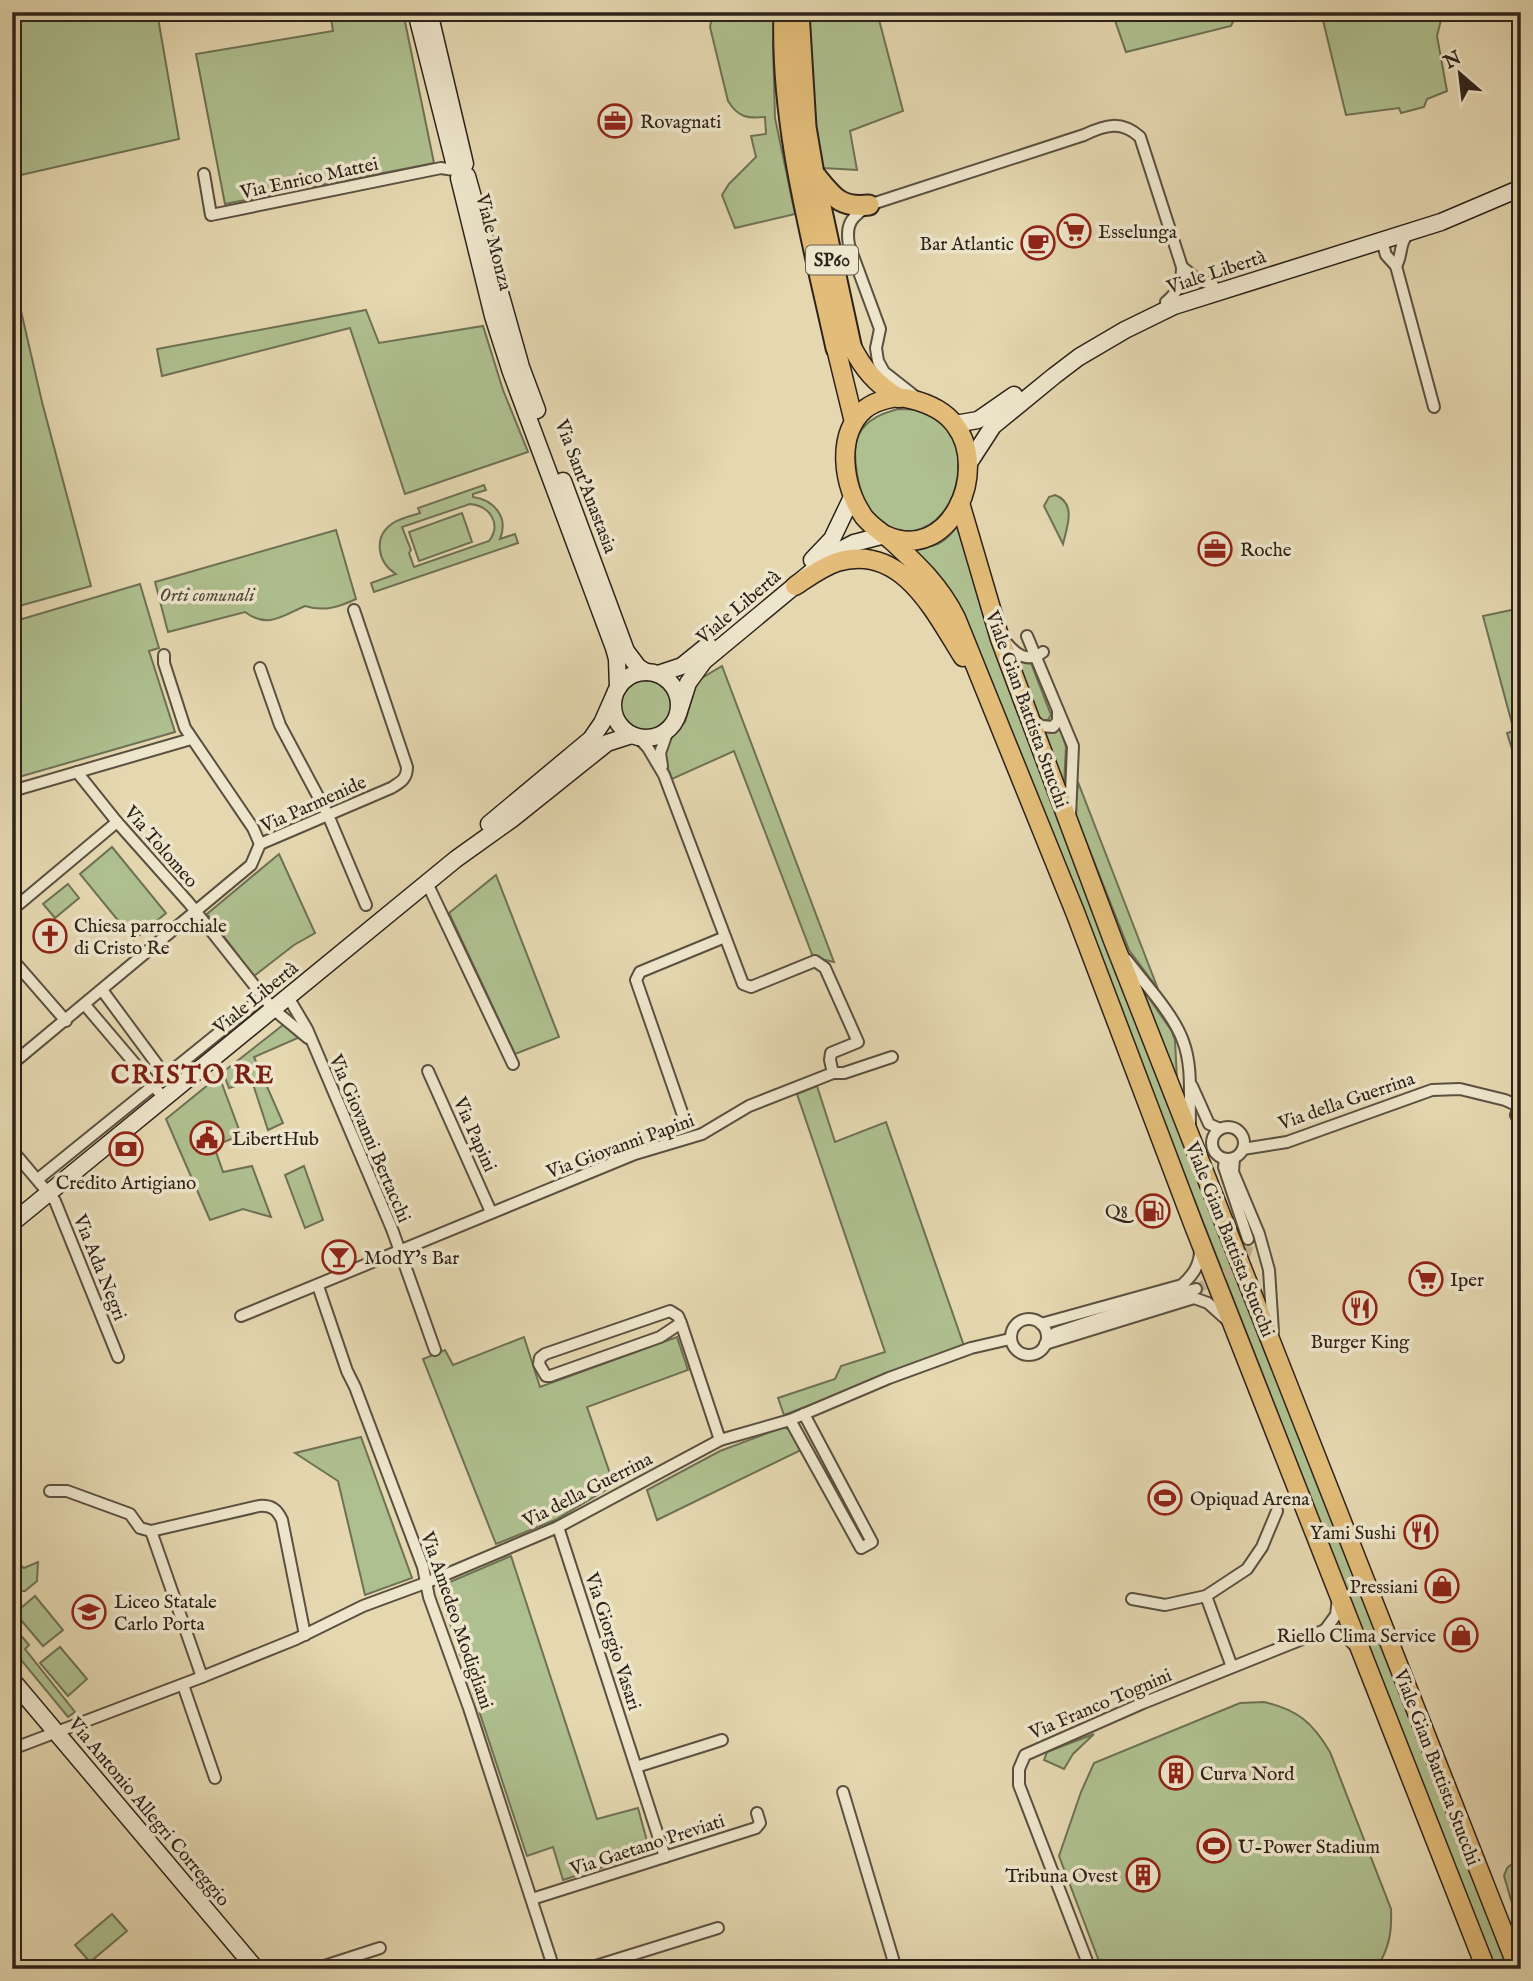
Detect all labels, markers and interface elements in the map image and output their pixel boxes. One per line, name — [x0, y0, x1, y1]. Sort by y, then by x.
north arrow — [1424, 38, 1494, 108]
text: N — [1439, 46, 1466, 76]
office icon: Rovagnati — [596, 102, 634, 140]
place label: Rovagnati — [640, 111, 721, 135]
street label: Via Enrico Mattei — [237, 153, 381, 206]
street label: Viale Monza — [469, 191, 517, 294]
supermarket icon: Esselunga — [1055, 212, 1093, 250]
place label: Esselunga — [1098, 221, 1178, 245]
cafe icon: Bar Atlantic — [1019, 224, 1057, 262]
place label: Bar Atlantic — [920, 233, 1014, 257]
street label: Viale Libertà — [1163, 245, 1270, 301]
road number: SP60 — [806, 246, 858, 274]
street label: Via Sant'Anastasia — [548, 415, 622, 558]
office icon: Roche — [1196, 530, 1234, 568]
place label: Roche — [1240, 539, 1292, 563]
street label: Viale Libertà — [691, 565, 787, 650]
park label: Orti comunali — [160, 584, 256, 608]
street label: Viale Gian Battista Stucchi — [979, 607, 1073, 812]
street label: Via Parmenide — [256, 771, 371, 839]
street label: Via Tolomeo — [118, 801, 203, 893]
place label: Chiesa parrocchiale di Cristo Re — [74, 915, 227, 961]
church icon: Chiesa parrocchiale di Cristo Re — [31, 917, 69, 955]
street label: Viale Libertà — [208, 956, 304, 1041]
street label: Via Giovanni Bertacchi — [322, 1050, 415, 1227]
district label: CRISTO RE — [111, 1059, 275, 1092]
street label: Via della Guerrina — [1274, 1067, 1419, 1137]
street label: Via Papini — [447, 1093, 501, 1176]
street label: Via Giovanni Papini — [543, 1109, 698, 1185]
public building icon: LibertHub — [188, 1119, 226, 1157]
place label: LibertHub — [232, 1128, 319, 1152]
bank icon: Credito Artigiano — [107, 1130, 145, 1168]
street label: Viale Gian Battista Stucchi — [1179, 1138, 1279, 1341]
place label: Credito Artigiano — [56, 1172, 196, 1196]
fuel station icon: Q8 — [1134, 1192, 1172, 1230]
place label: Q8 — [1105, 1201, 1134, 1225]
street label: Via Ada Negri — [67, 1210, 131, 1324]
bar icon: ModY's Bar — [320, 1238, 358, 1276]
place label: ModY's Bar — [364, 1247, 459, 1271]
supermarket icon: Iper — [1407, 1260, 1445, 1298]
place label: Iper — [1450, 1269, 1484, 1293]
restaurant icon: Burger King — [1341, 1289, 1379, 1327]
place label: Burger King — [1311, 1331, 1410, 1355]
street label: Via della Guerrina — [518, 1447, 658, 1534]
sports icon: Opiquad Arena — [1146, 1479, 1184, 1517]
place label: Opiquad Arena — [1190, 1488, 1310, 1512]
restaurant icon: Yami Sushi — [1402, 1513, 1440, 1551]
place label: Yami Sushi — [1310, 1522, 1396, 1546]
street label: Via Amedeo Modigliani — [414, 1528, 498, 1713]
shop icon: Pressiani — [1423, 1567, 1461, 1605]
street label: Via Giorgio Vasari — [578, 1569, 646, 1713]
place label: Pressiani — [1349, 1576, 1418, 1600]
place label: Liceo Statale Carlo Porta — [114, 1591, 217, 1637]
school or university icon: Liceo Statale Carlo Porta — [70, 1593, 108, 1631]
shop icon: Riello Clima Service — [1442, 1616, 1480, 1654]
place label: Riello Clima Service — [1277, 1625, 1436, 1649]
street label: Via Franco Tognini — [1025, 1664, 1176, 1746]
street label: Viale Gian Battista Stucchi — [1387, 1665, 1485, 1869]
street label: Via Antonio Allegri Correggio — [62, 1712, 235, 1912]
building icon: Curva Nord — [1157, 1754, 1195, 1792]
place label: Curva Nord — [1200, 1763, 1295, 1787]
street label: Via Gaetano Previati — [566, 1810, 728, 1883]
sports icon: U-Power Stadium — [1195, 1827, 1233, 1865]
place label: U-Power Stadium — [1238, 1836, 1380, 1860]
building icon: Tribuna Ovest — [1124, 1856, 1162, 1894]
place label: Tribuna Ovest — [1005, 1865, 1118, 1889]

